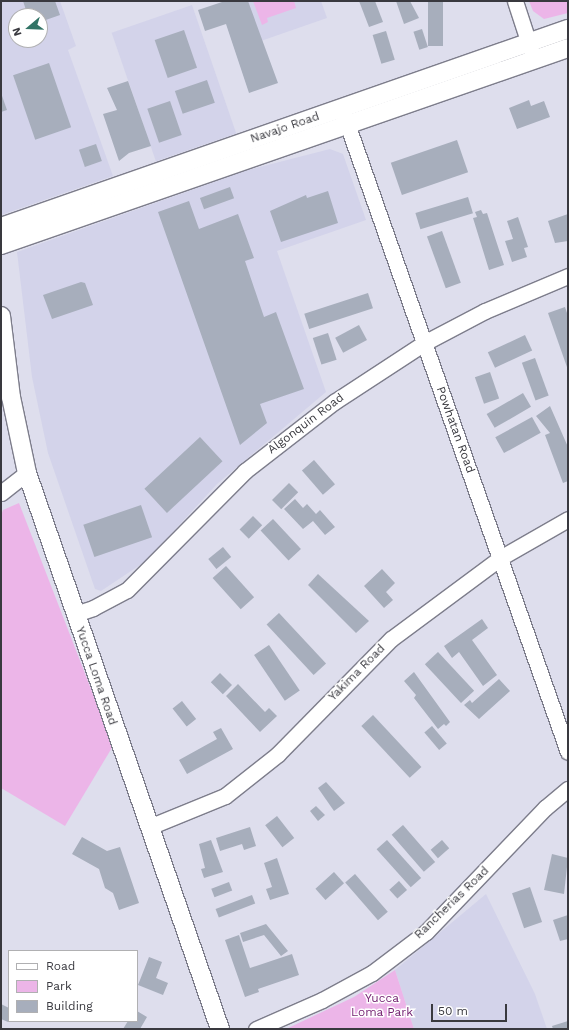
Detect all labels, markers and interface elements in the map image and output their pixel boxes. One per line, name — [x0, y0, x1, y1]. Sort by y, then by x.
north arrow — [8, 8, 48, 48]
text: N — [10, 26, 25, 38]
street label: Navajo Road — [249, 109, 321, 147]
street label: Powhatan Road — [433, 385, 477, 475]
street label: Algonquin Road — [265, 391, 347, 457]
street label: Yucca Loma Road — [72, 625, 120, 727]
street label: Yakima Road — [326, 642, 388, 704]
street label: Rancherias Road — [412, 864, 492, 942]
legend — [8, 950, 138, 1022]
text: Road — [46, 959, 75, 973]
text: Park — [46, 979, 72, 993]
park label: Yucca Loma Park — [351, 992, 413, 1020]
scale bar — [433, 996, 509, 1022]
text: Building — [46, 999, 93, 1013]
text: 50 m — [438, 1004, 468, 1018]

